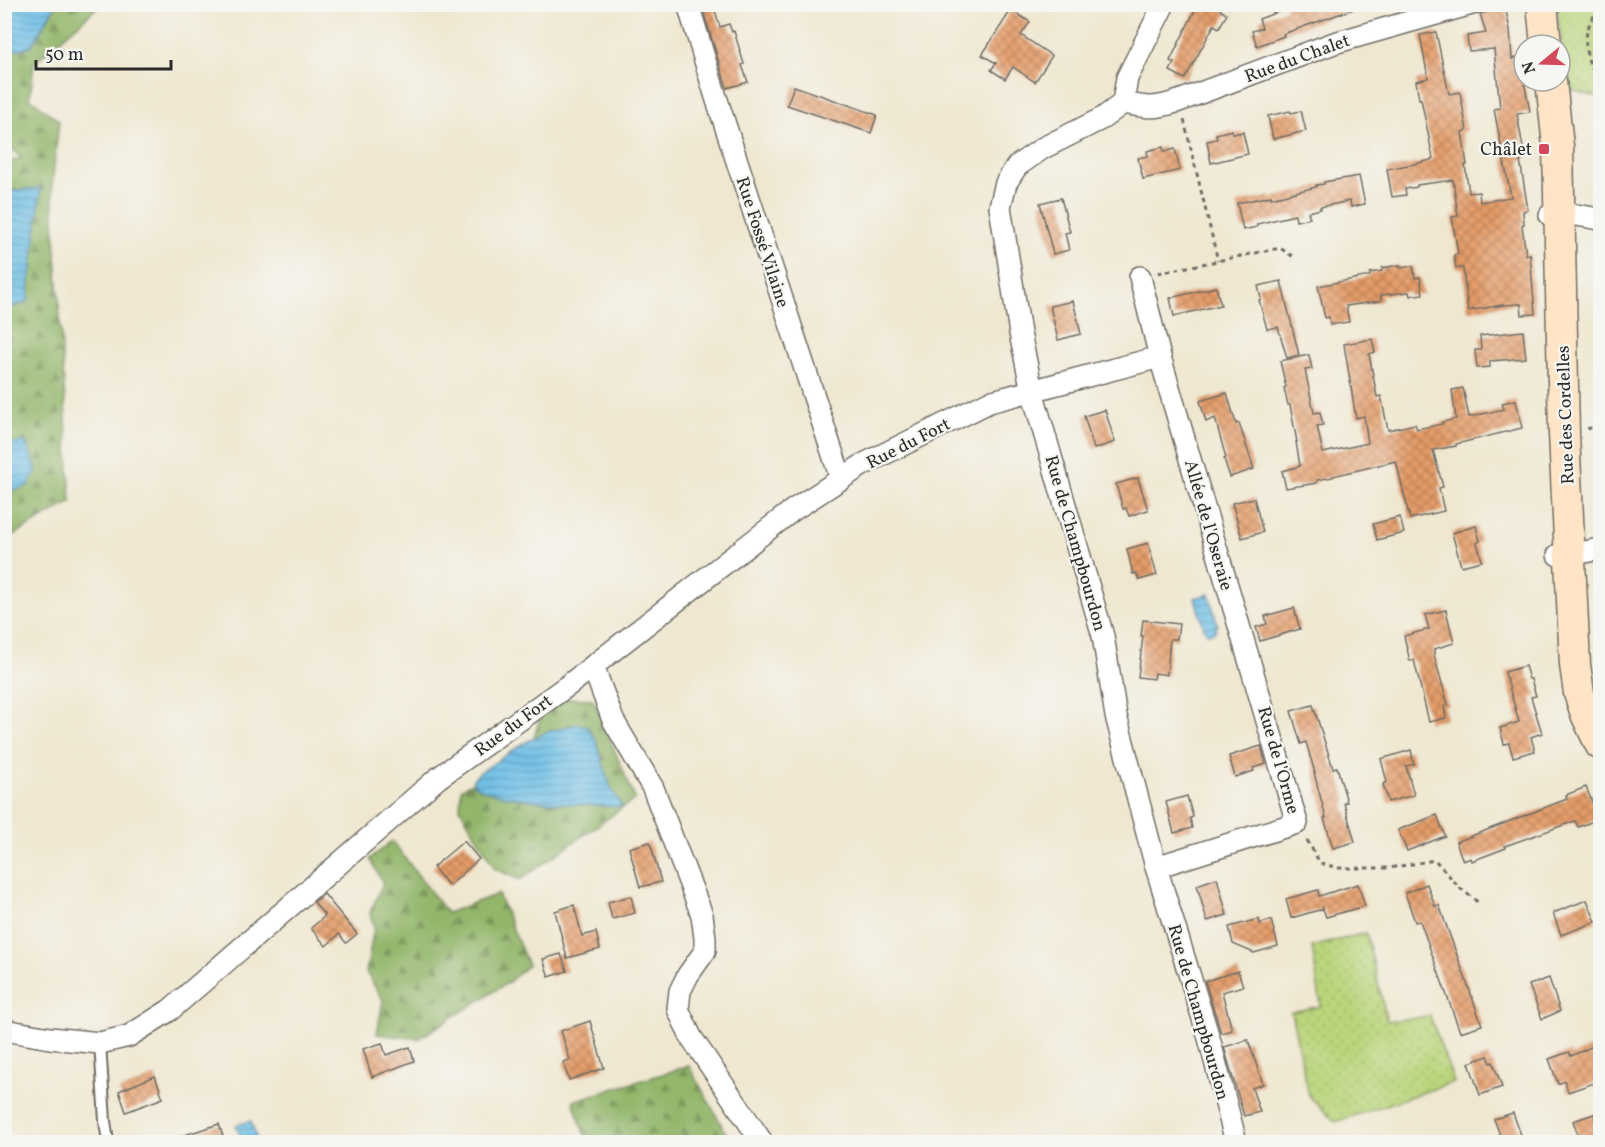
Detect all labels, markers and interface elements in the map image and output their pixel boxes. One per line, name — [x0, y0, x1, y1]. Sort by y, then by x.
street label: Rue du Chalet — [1241, 29, 1354, 90]
scale bar — [36, 33, 171, 71]
north arrow — [1512, 33, 1572, 93]
text: 50 m — [45, 43, 84, 68]
text: N — [1517, 58, 1542, 76]
place label: Châlet — [1480, 138, 1532, 163]
marker: Châlet — [1537, 142, 1551, 156]
street label: Rue Fossé Vilaine — [729, 174, 795, 311]
street label: Rue des Cordelles — [1552, 345, 1581, 485]
street label: Rue du Fort — [862, 413, 955, 476]
street label: Rue de Champbourdon — [1037, 453, 1112, 635]
street label: Allée de l'Oseraie — [1177, 457, 1238, 594]
street label: Rue du Fort — [470, 689, 558, 763]
street label: Rue de l'Orme — [1250, 704, 1305, 817]
street label: Rue de Champbourdon — [1160, 922, 1235, 1104]

